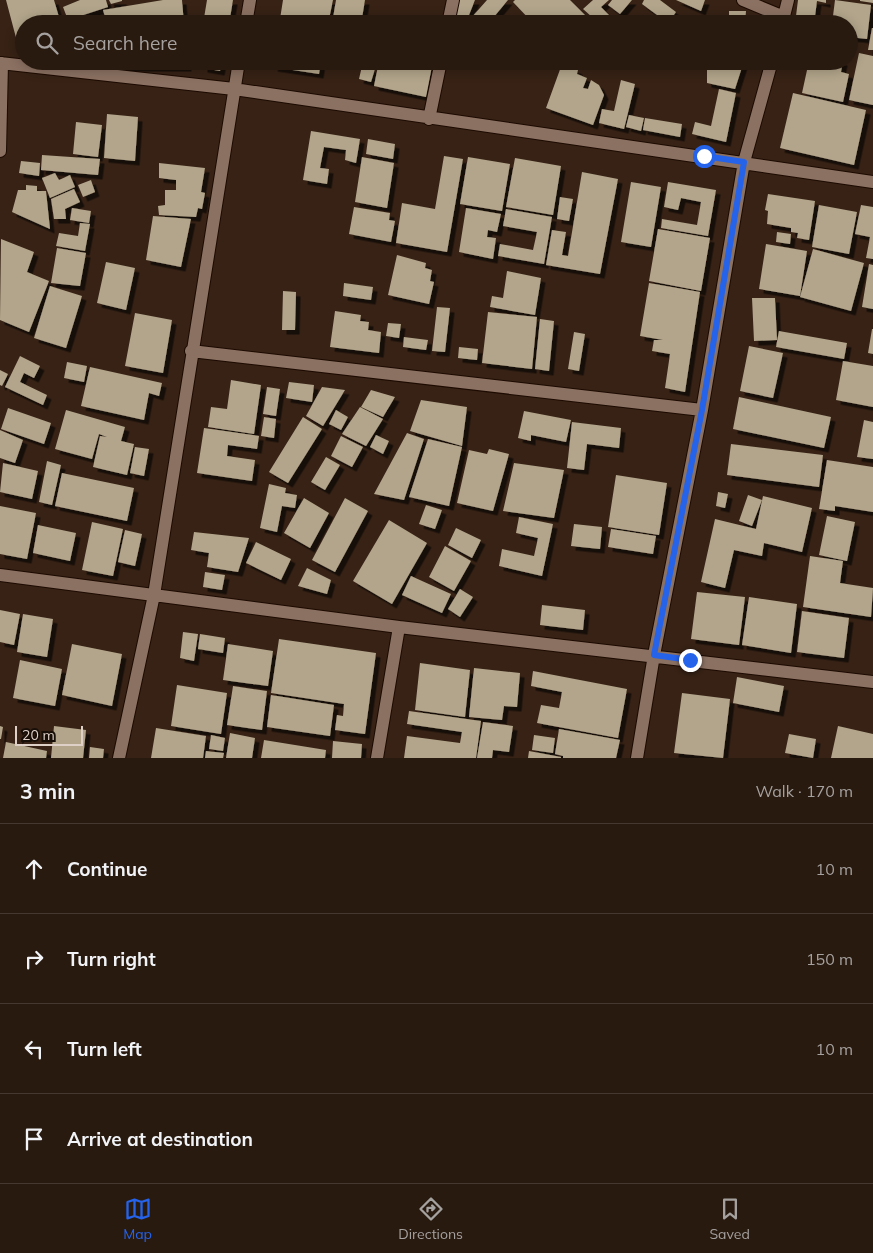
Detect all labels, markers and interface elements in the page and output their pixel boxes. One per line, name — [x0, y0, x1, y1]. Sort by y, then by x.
search box — [15, 15, 858, 70]
icon: search — [33, 29, 61, 57]
text: Search here — [73, 31, 177, 55]
route start — [693, 145, 716, 168]
route end — [679, 649, 702, 672]
scale bar — [15, 723, 82, 746]
text: 20 m — [22, 726, 55, 744]
text: 3 min — [20, 778, 75, 804]
text: Walk · 170 m — [755, 781, 853, 801]
icon: ahead — [20, 855, 48, 883]
text: Continue — [67, 857, 147, 881]
text: 10 m — [816, 859, 853, 879]
icon: right — [20, 945, 48, 973]
text: Turn right — [67, 947, 156, 971]
text: 150 m — [806, 949, 853, 969]
icon: left — [20, 1035, 48, 1063]
text: Turn left — [67, 1037, 142, 1061]
text: 10 m — [816, 1039, 853, 1059]
icon: arrive — [20, 1125, 48, 1153]
text: Arrive at destination — [67, 1127, 253, 1151]
tab: Map — [123, 1195, 152, 1243]
tab: Directions — [398, 1195, 463, 1243]
tab: Saved — [709, 1195, 750, 1243]

